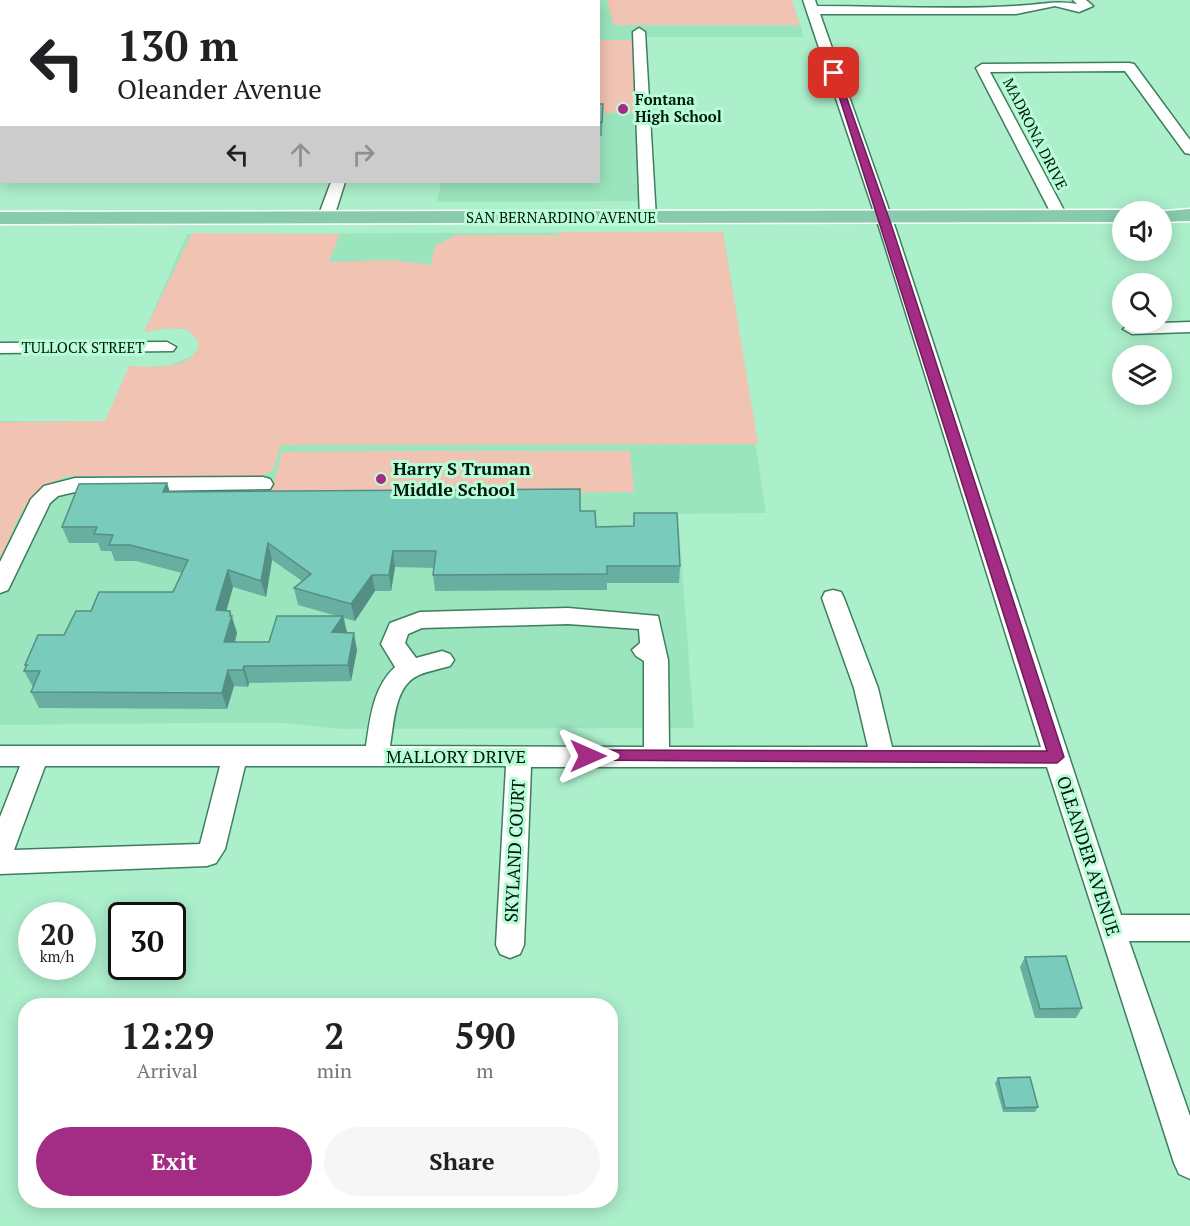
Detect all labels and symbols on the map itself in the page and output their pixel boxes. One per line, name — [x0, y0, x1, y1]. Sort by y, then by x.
pin — [808, 47, 859, 98]
street label: MADRONA DRIVE — [999, 74, 1073, 193]
place label: Fontana High School — [635, 89, 722, 126]
marker: Fontana High School — [616, 102, 630, 116]
street label: SAN BERNARDINO AVENUE — [466, 207, 656, 227]
street label: TULLOCK STREET — [21, 337, 145, 357]
place label: Harry S Truman Middle School — [393, 456, 531, 501]
marker: Harry S Truman Middle School — [374, 472, 388, 486]
position arrow — [556, 724, 620, 788]
street label: MALLORY DRIVE — [386, 744, 526, 768]
street label: OLEANDER AVENUE — [1052, 773, 1126, 939]
street label: SKYLAND COURT — [498, 779, 530, 923]
speed limit sign: 30 — [108, 902, 186, 980]

